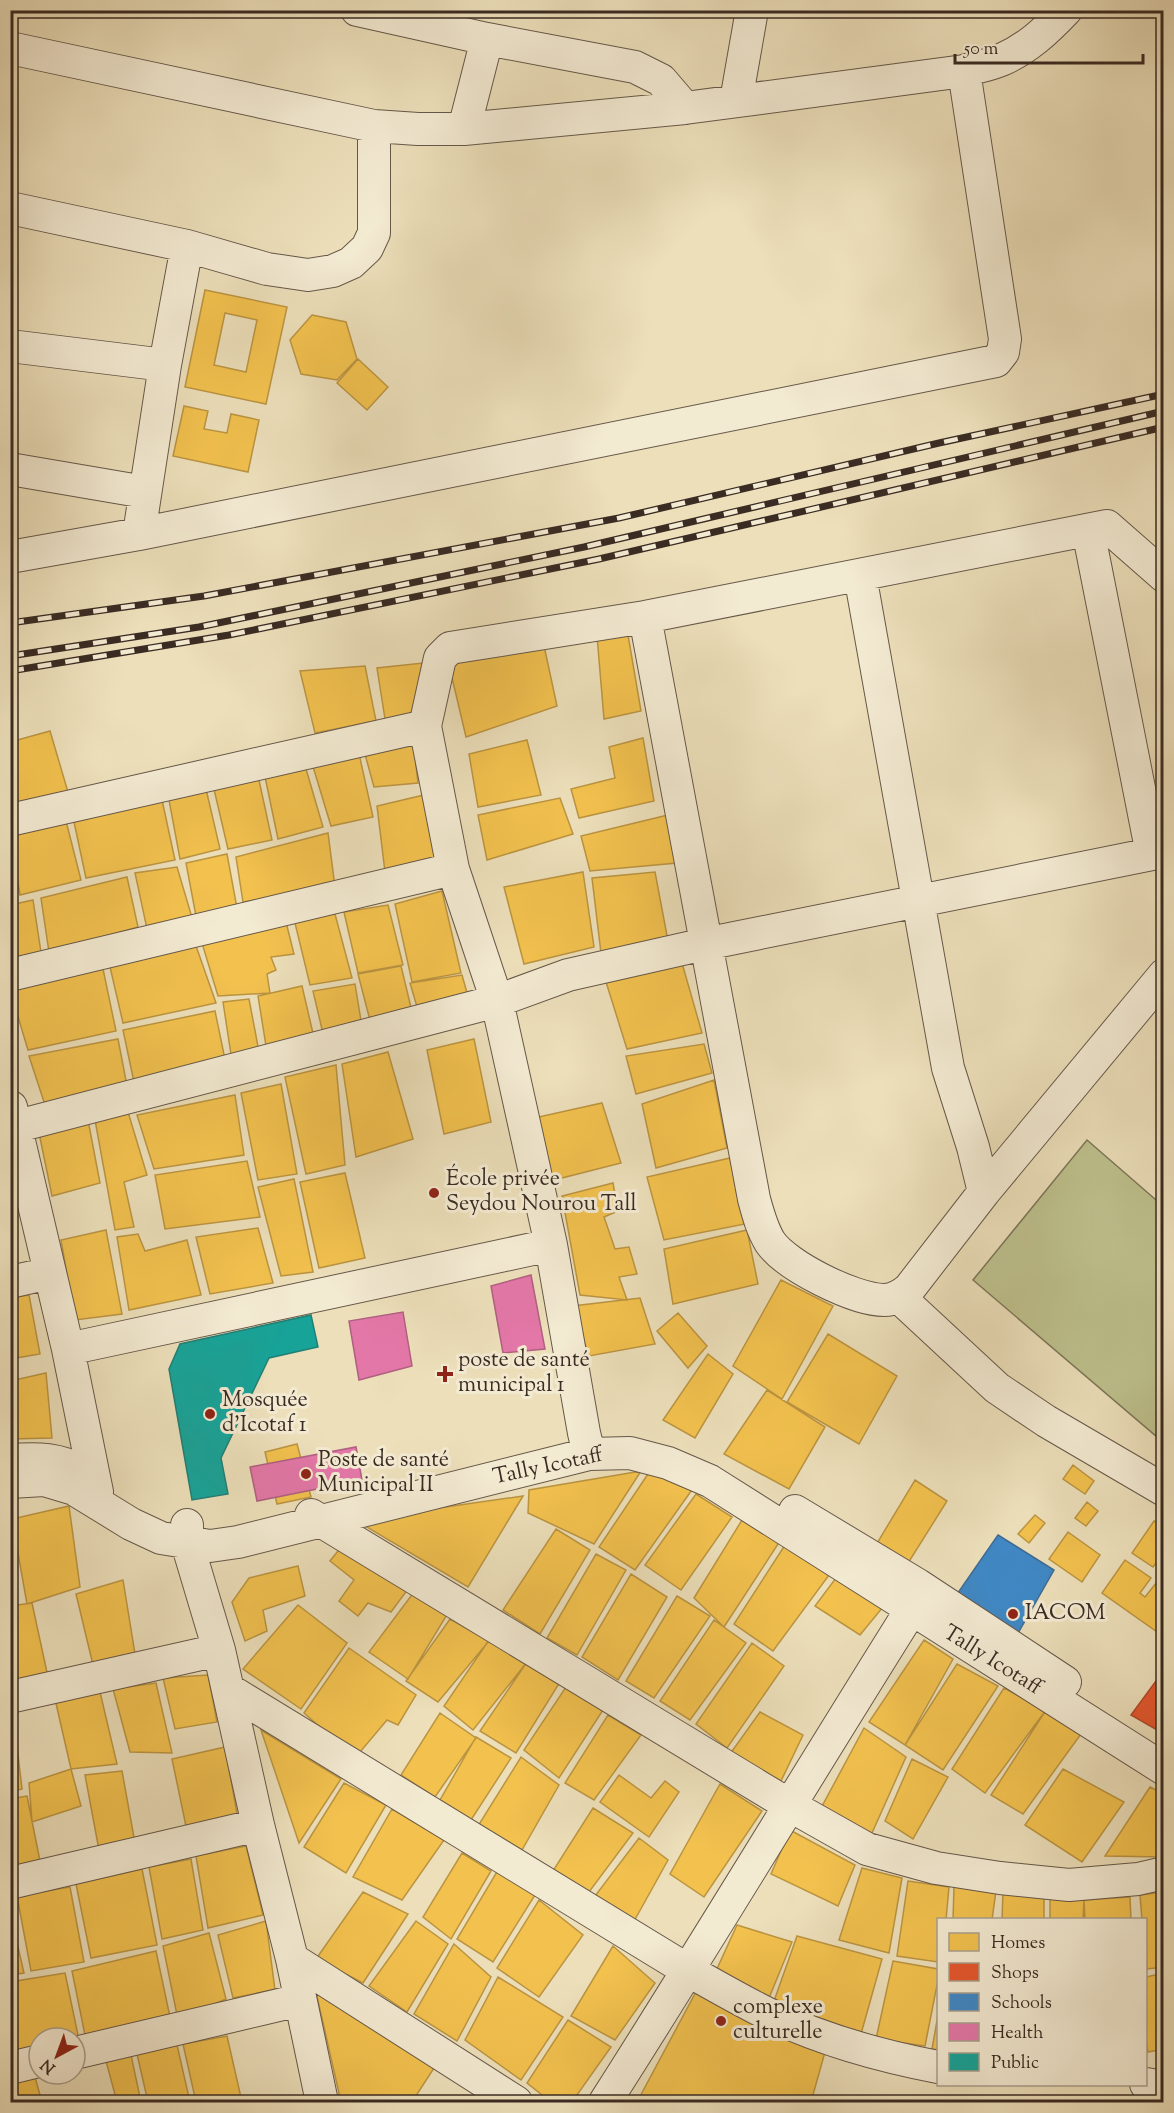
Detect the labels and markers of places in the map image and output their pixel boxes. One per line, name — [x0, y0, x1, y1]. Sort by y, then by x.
place label: École privée Seydou Nourou Tall — [446, 1163, 637, 1221]
marker: École privée Seydou Nourou Tall — [427, 1186, 441, 1200]
place label: poste de santé municipal 1 — [458, 1345, 590, 1402]
marker: poste de santé municipal 1 — [436, 1365, 454, 1383]
place label: Mosquée d'Icotaf 1 — [222, 1385, 308, 1442]
marker: Mosquée d'Icotaf 1 — [203, 1407, 217, 1421]
place label: Poste de santé Municipal II — [318, 1445, 449, 1502]
marker: Poste de santé Municipal II — [299, 1467, 313, 1481]
place label: IACOM — [1025, 1598, 1105, 1630]
marker: IACOM — [1006, 1607, 1020, 1621]
place label: complexe culturelle — [733, 1992, 823, 2049]
marker: complexe culturelle — [714, 2014, 728, 2028]

